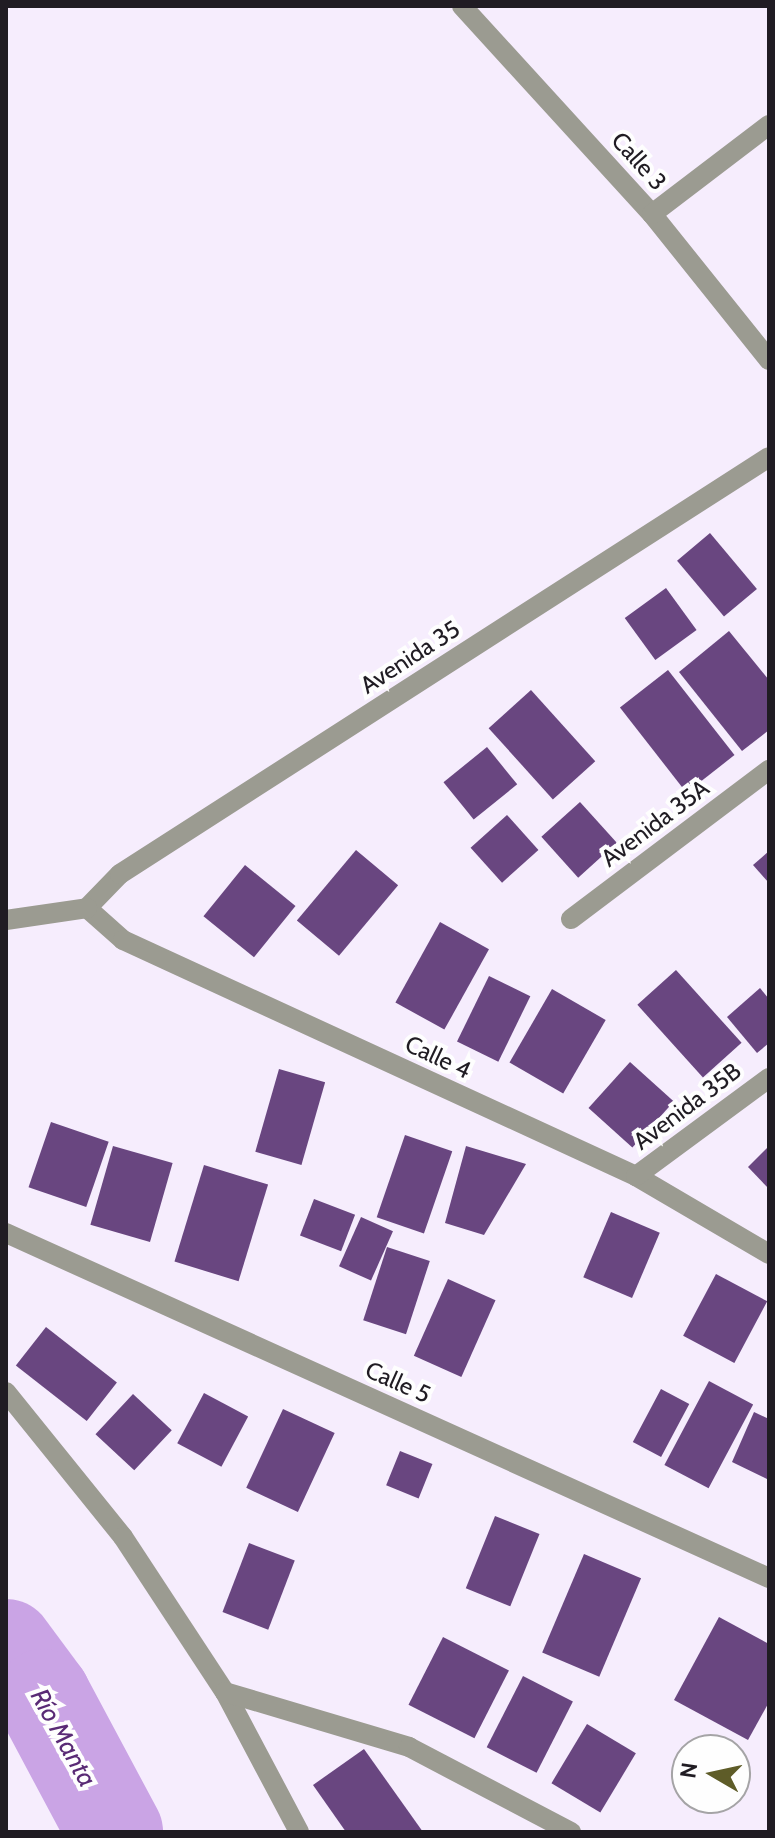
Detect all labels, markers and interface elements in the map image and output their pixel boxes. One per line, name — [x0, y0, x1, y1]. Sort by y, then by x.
street label: Calle 3 — [605, 126, 673, 196]
street label: Avenida 35 — [355, 614, 465, 700]
street label: Avenida 35A — [595, 773, 715, 873]
street label: Calle 4 — [401, 1029, 475, 1085]
street label: Avenida 35B — [628, 1056, 746, 1156]
street label: Calle 5 — [361, 1355, 435, 1409]
water label: Río Manta — [23, 1684, 103, 1792]
north arrow — [671, 1734, 751, 1814]
text: N — [674, 1761, 703, 1780]

